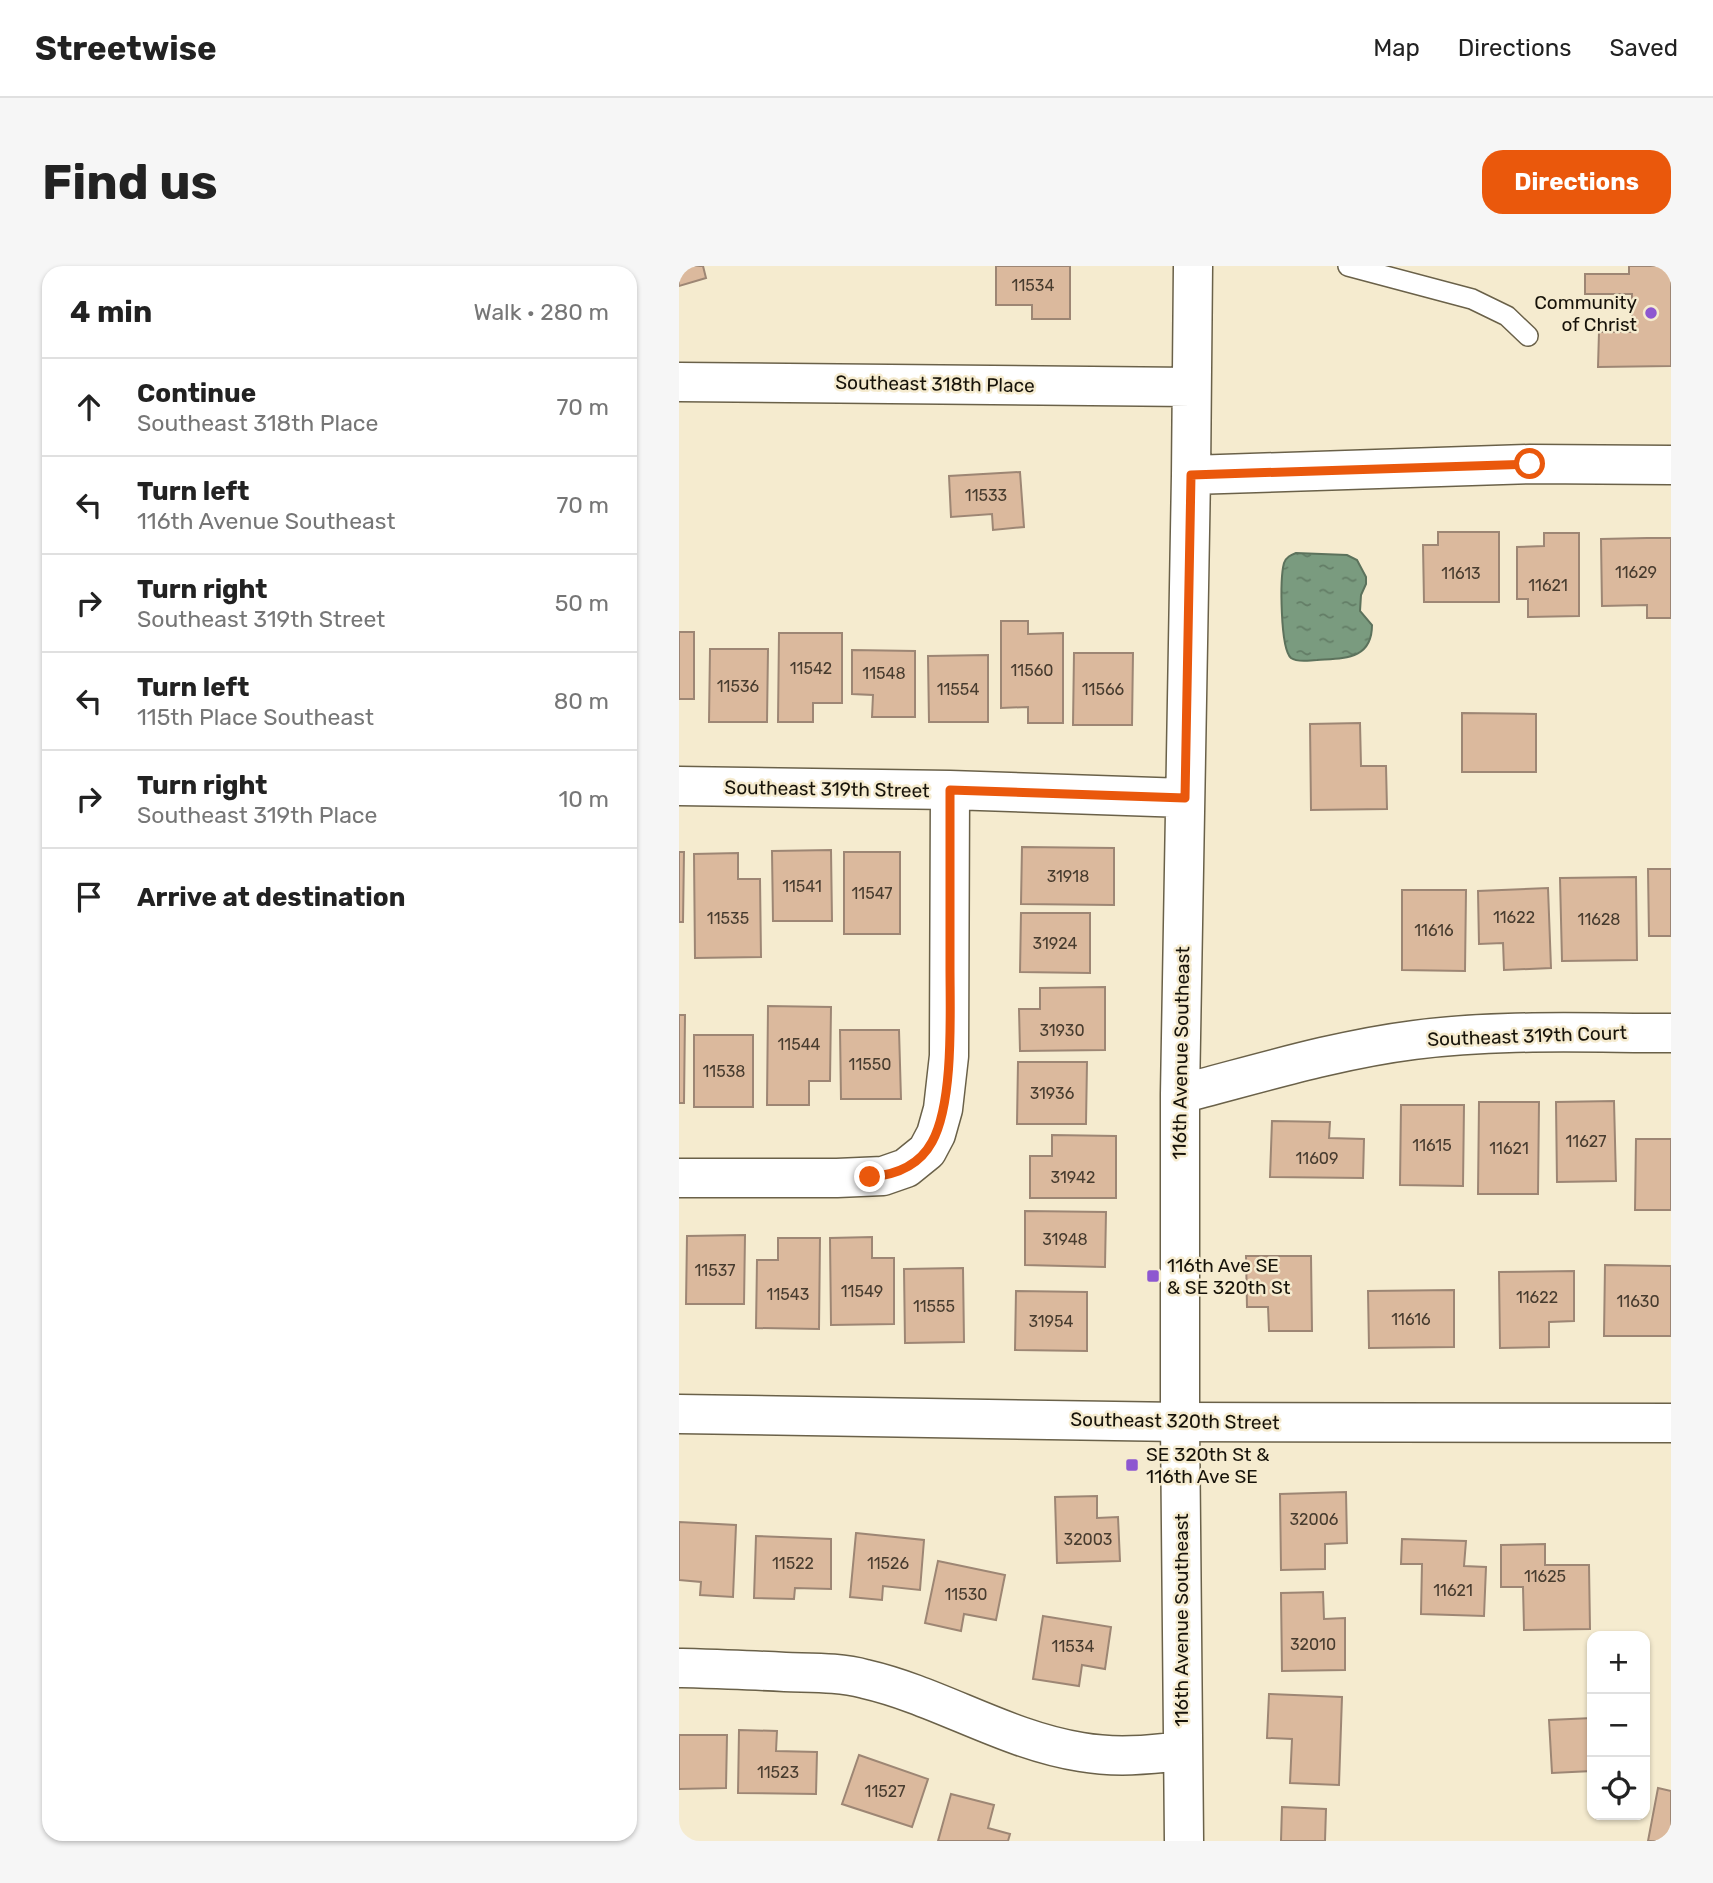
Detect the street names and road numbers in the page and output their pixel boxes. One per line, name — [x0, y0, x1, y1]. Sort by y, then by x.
street label: Southeast 318th Place — [835, 371, 1035, 397]
street label: Southeast 319th Street — [724, 776, 930, 802]
street label: 116th Avenue Southeast — [1168, 946, 1194, 1160]
street label: Southeast 319th Court — [1427, 1021, 1628, 1051]
street label: Southeast 320th Street — [1070, 1408, 1280, 1434]
street label: 116th Avenue Southeast — [1170, 1513, 1193, 1727]

